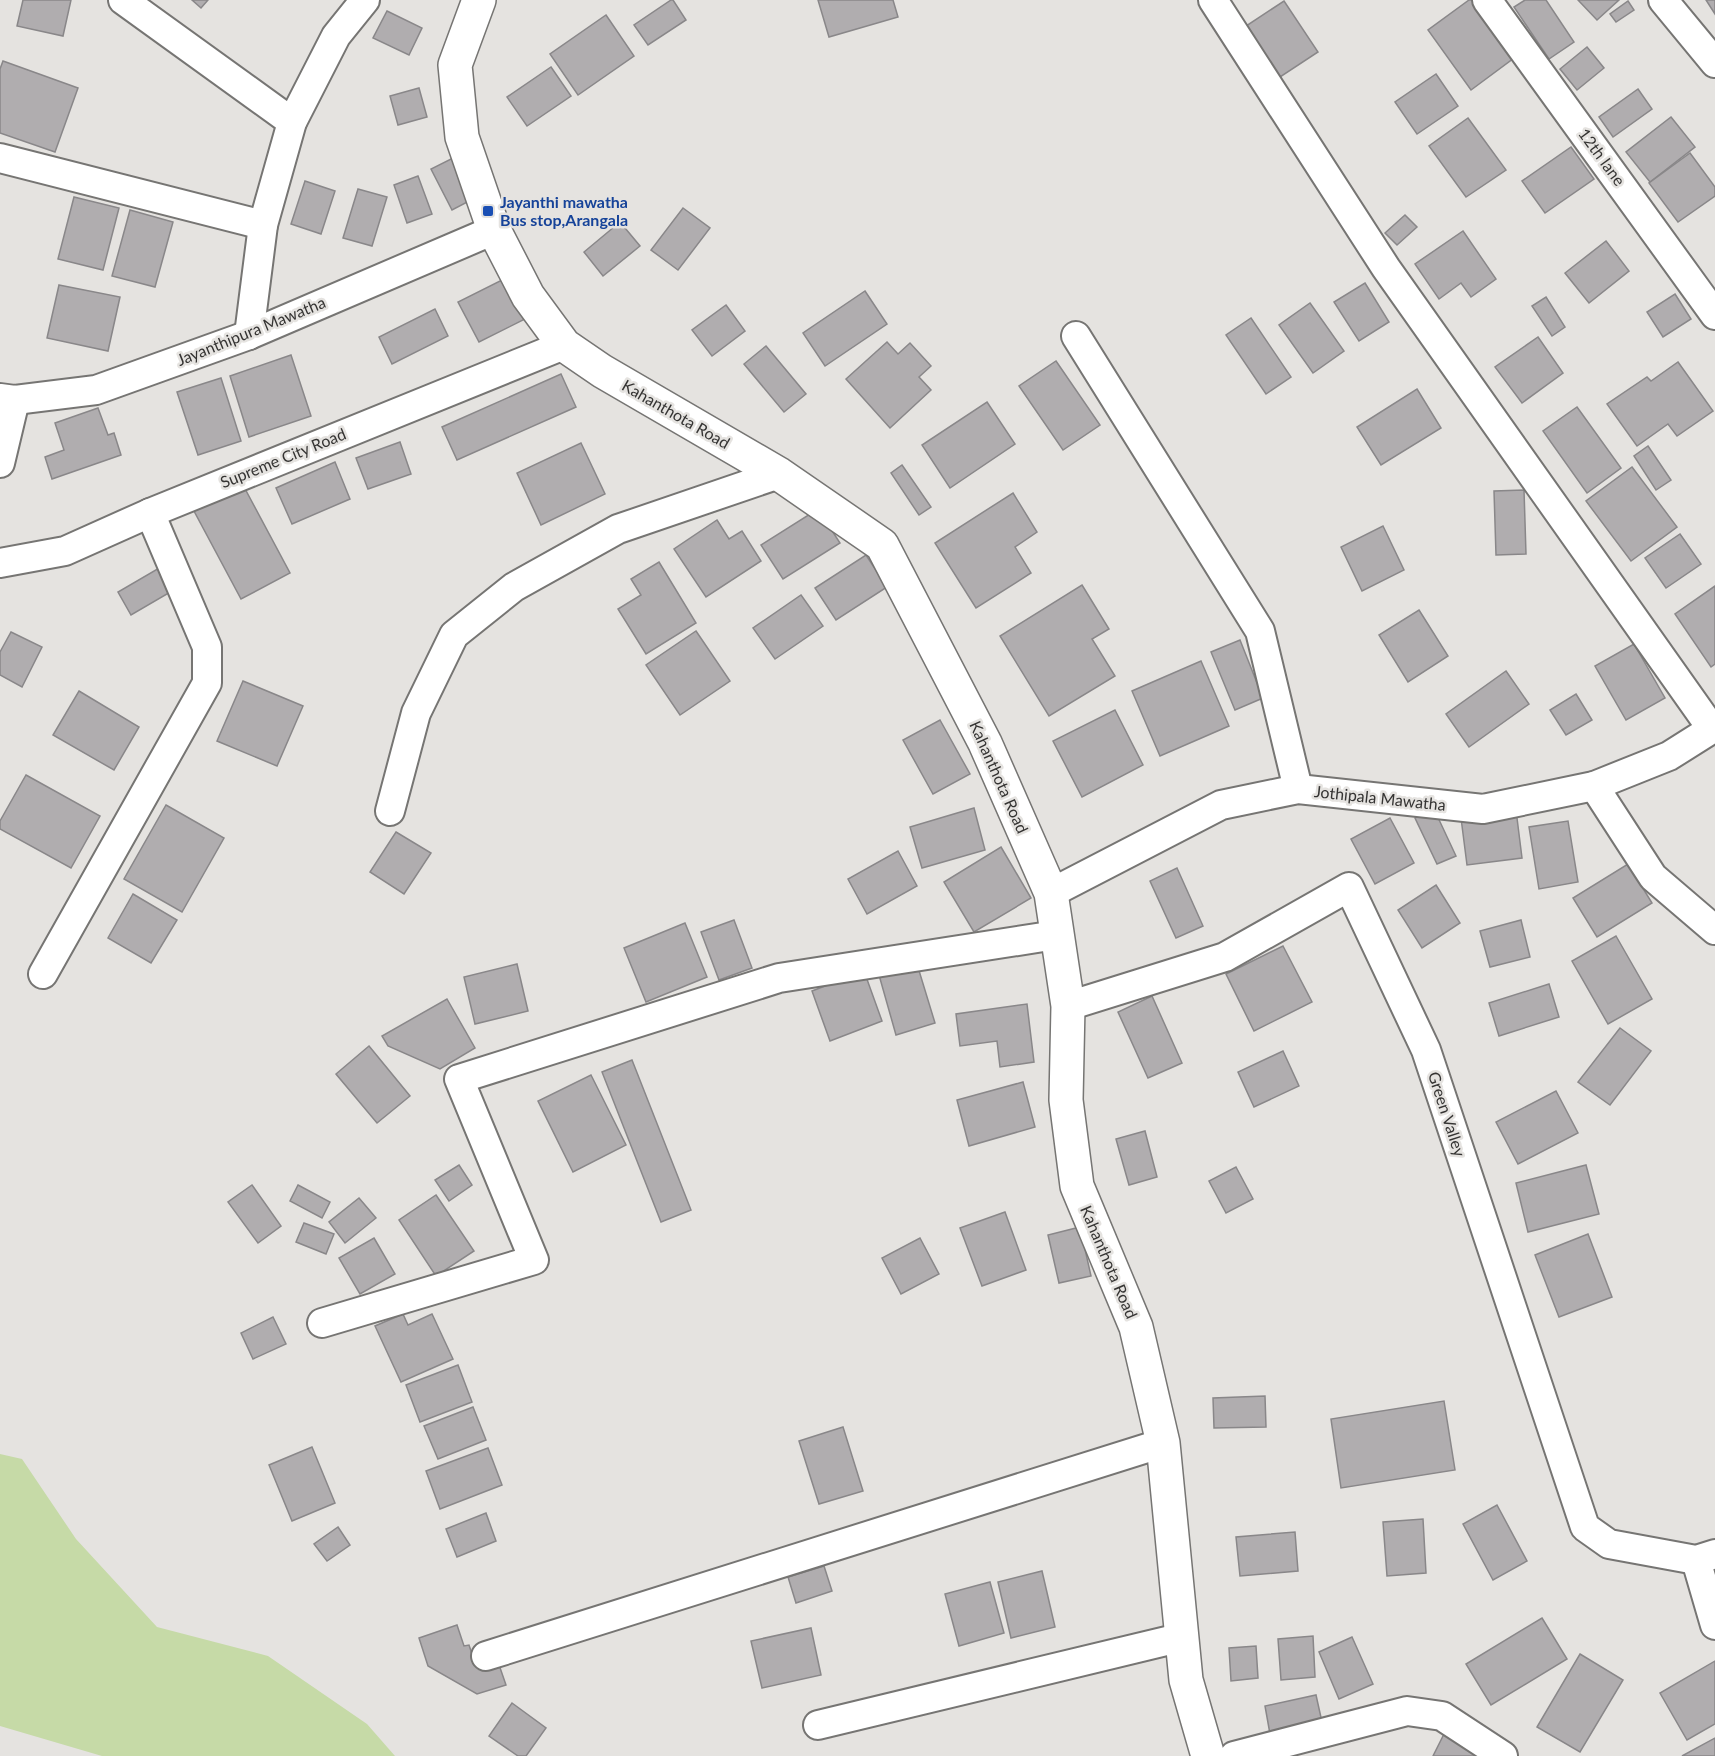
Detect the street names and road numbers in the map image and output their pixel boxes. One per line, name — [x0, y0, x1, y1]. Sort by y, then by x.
street label: 12th lane — [1575, 124, 1630, 189]
street label: Jayanthipura Mawatha — [174, 292, 328, 369]
street label: Kahanthota Road — [619, 375, 733, 452]
street label: Supreme City Road — [217, 424, 348, 491]
street label: Kahanthota Road — [966, 718, 1033, 836]
street label: Jothipala Mawatha — [1313, 781, 1447, 814]
street label: Green Valley — [1425, 1069, 1470, 1159]
street label: Kahanthota Road — [1077, 1202, 1142, 1321]

